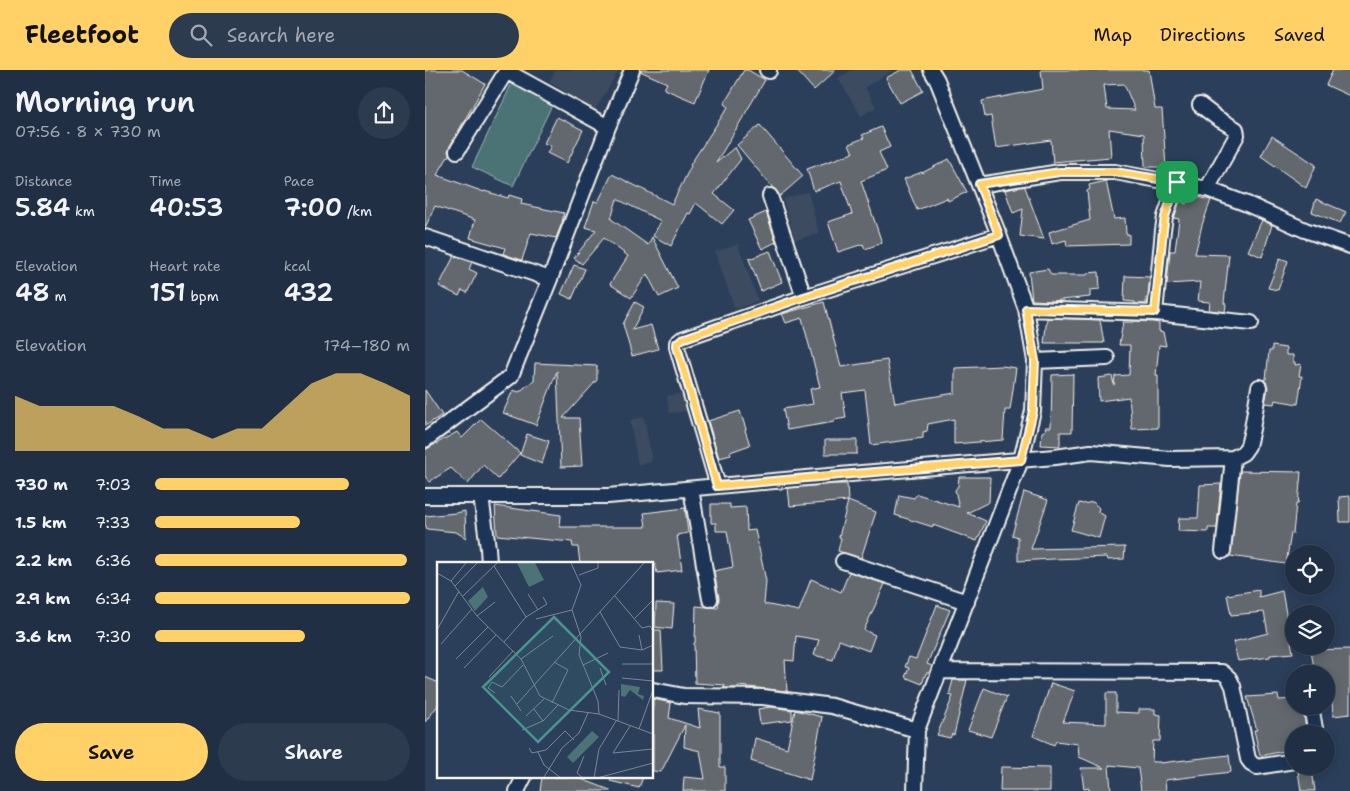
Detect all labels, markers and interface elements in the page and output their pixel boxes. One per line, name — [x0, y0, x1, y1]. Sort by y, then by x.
search box — [169, 13, 519, 58]
text: Fleetfoot — [25, 19, 139, 51]
icon: search — [187, 21, 215, 49]
text: Search here — [227, 23, 335, 48]
text: Map — [1094, 23, 1132, 47]
text: Directions — [1160, 23, 1246, 47]
text: Saved — [1274, 23, 1325, 47]
text: Morning run — [15, 83, 195, 121]
button: share — [358, 87, 410, 139]
text: 07:56 · 8 × 730 m — [15, 121, 161, 142]
pin — [1156, 161, 1198, 203]
icon: arrive — [1163, 168, 1191, 196]
text: Distance — [15, 172, 72, 190]
text: Time — [149, 172, 181, 190]
text: Pace — [284, 172, 314, 190]
text: 5.84 — [15, 190, 70, 224]
text: 40:53 — [149, 190, 224, 224]
text: 7:00 — [284, 190, 342, 224]
text: km — [70, 202, 95, 220]
text: /km — [342, 202, 372, 220]
text: Elevation — [15, 257, 78, 275]
text: Heart rate — [149, 257, 221, 275]
text: kcal — [284, 257, 311, 275]
text: 48 — [15, 275, 50, 309]
text: 151 — [149, 275, 186, 309]
text: 432 — [284, 275, 334, 309]
text: m — [50, 287, 67, 305]
text: bpm — [186, 287, 219, 305]
text: Elevation — [15, 335, 87, 356]
text: 174–180 m — [324, 335, 410, 356]
text: 730 m — [15, 474, 68, 495]
text: 7:03 — [95, 474, 131, 495]
text: 1.5 km — [15, 512, 67, 533]
text: 7:33 — [95, 512, 131, 533]
map controls — [1285, 545, 1335, 775]
button: locate — [1285, 545, 1335, 595]
text: 2.2 km — [15, 550, 72, 571]
text: 6:36 — [95, 550, 131, 571]
inset map — [437, 562, 654, 778]
text: 2.9 km — [15, 588, 70, 609]
text: 6:34 — [95, 588, 131, 609]
button: layers — [1285, 605, 1335, 655]
text: 3.6 km — [15, 626, 72, 647]
text: 7:30 — [95, 626, 131, 647]
button: + — [1285, 665, 1335, 715]
button: Save — [15, 723, 208, 781]
button: Share — [218, 723, 410, 781]
button: − — [1285, 725, 1335, 775]

